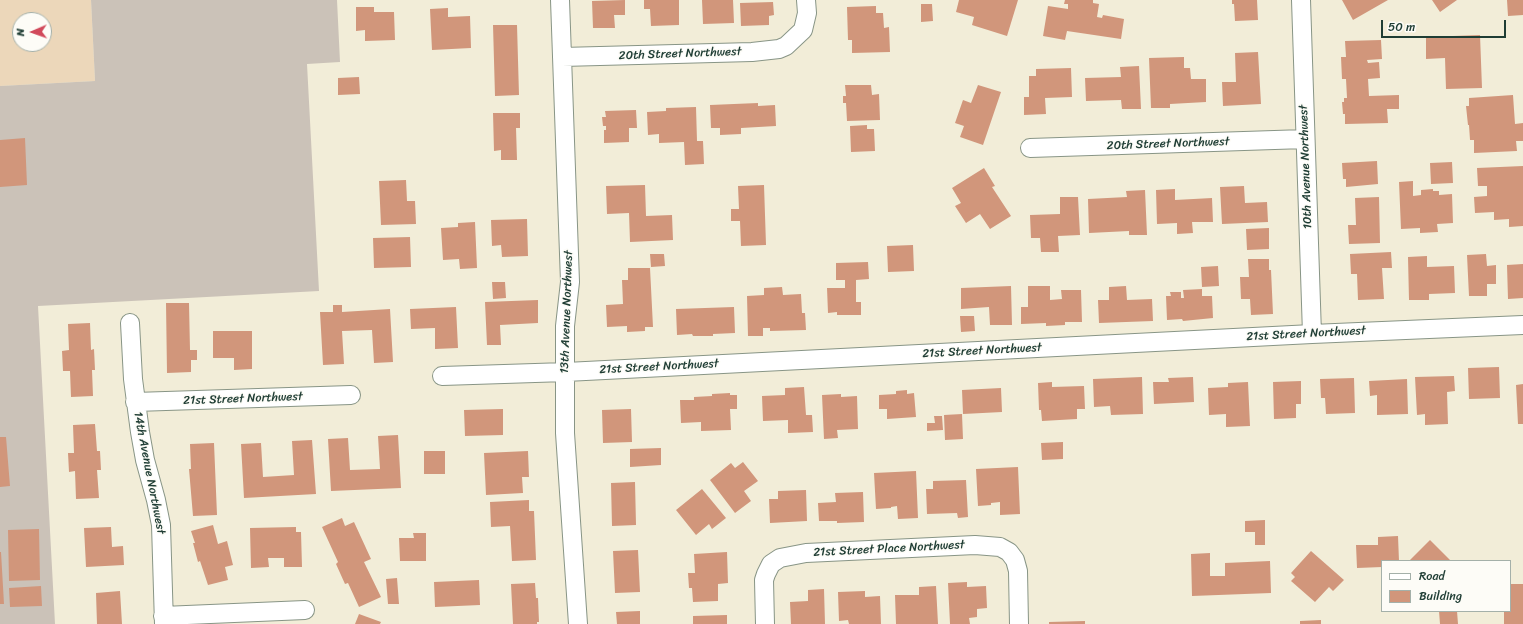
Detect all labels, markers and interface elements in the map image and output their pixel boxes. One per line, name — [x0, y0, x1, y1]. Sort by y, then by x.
north arrow — [12, 12, 52, 52]
scale bar — [1383, 12, 1508, 38]
text: 50 m — [1388, 16, 1415, 38]
text: N — [11, 28, 30, 37]
street label: 20th Street Northwest — [618, 45, 742, 63]
street label: 10th Avenue Northwest — [1297, 105, 1315, 229]
street label: 20th Street Northwest — [1106, 135, 1230, 153]
street label: 13th Avenue Northwest — [558, 250, 576, 374]
street label: 21st Street Northwest — [1246, 324, 1366, 344]
street label: 21st Street Northwest — [922, 341, 1042, 361]
street label: 21st Street Northwest — [599, 357, 719, 377]
street label: 21st Street Northwest — [183, 390, 303, 408]
street label: 14th Avenue Northwest — [130, 411, 168, 535]
street label: 21st Street Place Northwest — [813, 538, 965, 560]
legend — [1381, 560, 1511, 612]
text: Road — [1419, 565, 1445, 587]
text: Building — [1419, 585, 1462, 607]

